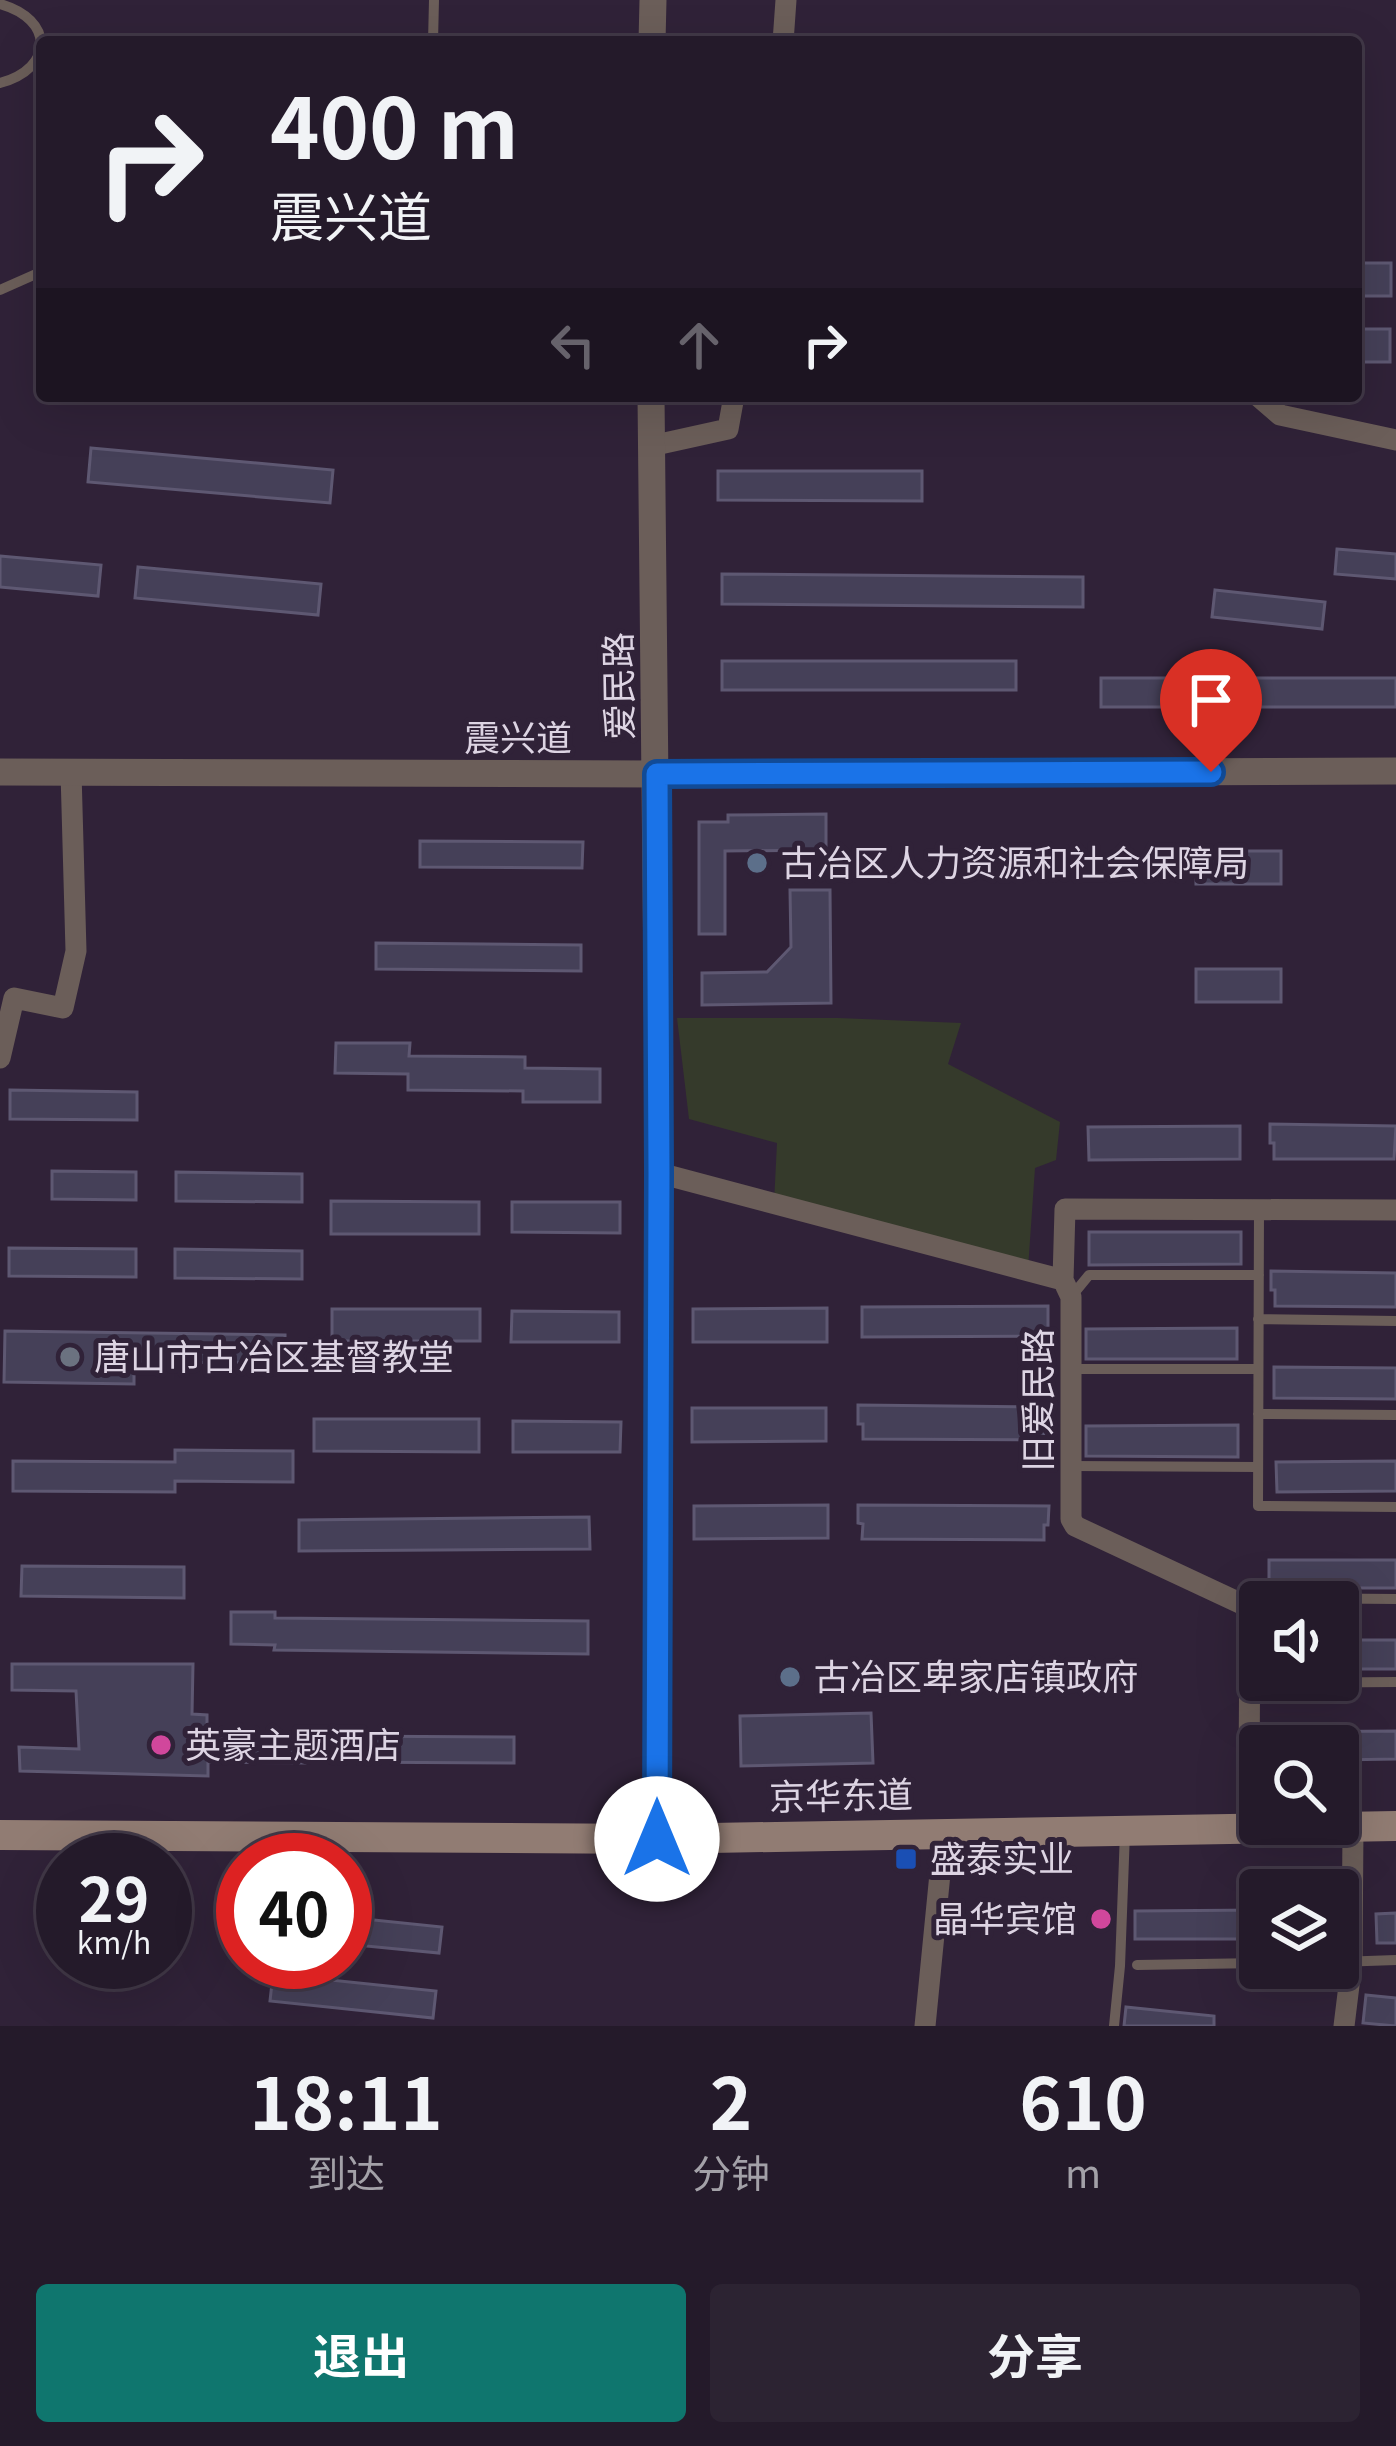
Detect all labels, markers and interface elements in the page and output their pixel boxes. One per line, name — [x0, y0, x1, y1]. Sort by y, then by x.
text: 400 m — [270, 62, 519, 183]
icon: right — [72, 84, 228, 240]
text: 震兴道 — [270, 174, 432, 253]
icon: left — [540, 312, 606, 378]
icon: ahead — [666, 312, 732, 378]
icon: right — [792, 312, 858, 378]
street label: 爱民路 — [589, 632, 643, 741]
pin — [1160, 649, 1262, 772]
icon: arrive — [1178, 667, 1244, 733]
street label: 震兴道 — [464, 709, 572, 761]
place label: 古冶区人力资源和社会保障局 — [781, 834, 1249, 886]
marker: 古冶区人力资源和社会保障局 — [744, 850, 770, 876]
place label: 唐山市古冶区基督教堂 — [94, 1328, 454, 1380]
street label: 旧爱民路 — [1009, 1328, 1061, 1472]
marker: 唐山市古冶区基督教堂 — [57, 1344, 83, 1370]
map controls — [1239, 1581, 1359, 1989]
button: sound — [1239, 1581, 1359, 1701]
place label: 古冶区卑家店镇政府 — [814, 1648, 1138, 1700]
marker: 古冶区卑家店镇政府 — [777, 1664, 803, 1690]
place label: 英豪主题酒店 — [185, 1716, 401, 1768]
button: search — [1239, 1725, 1359, 1845]
marker: 英豪主题酒店 — [148, 1732, 174, 1758]
street label: 京华东道 — [768, 1766, 913, 1820]
position arrow — [594, 1776, 720, 1902]
place label: 盛泰实业 — [930, 1830, 1074, 1882]
speed limit sign: 40 — [216, 1833, 372, 1989]
marker: 盛泰实业 — [893, 1846, 919, 1872]
text: 29 — [79, 1852, 149, 1939]
button: layers — [1239, 1869, 1359, 1989]
place label: 晶华宾馆 — [933, 1890, 1077, 1942]
marker: 晶华宾馆 — [1088, 1906, 1114, 1932]
text: km/h — [77, 1919, 151, 1963]
text: 18:11 — [249, 2046, 443, 2151]
text: 2 — [710, 2046, 752, 2151]
text: 610 — [1019, 2046, 1147, 2151]
text: 到达 — [307, 2143, 385, 2199]
text: 分钟 — [692, 2143, 770, 2199]
text: m — [1065, 2143, 1101, 2199]
button: 退出 — [36, 2284, 686, 2422]
button: 分享 — [710, 2284, 1360, 2422]

